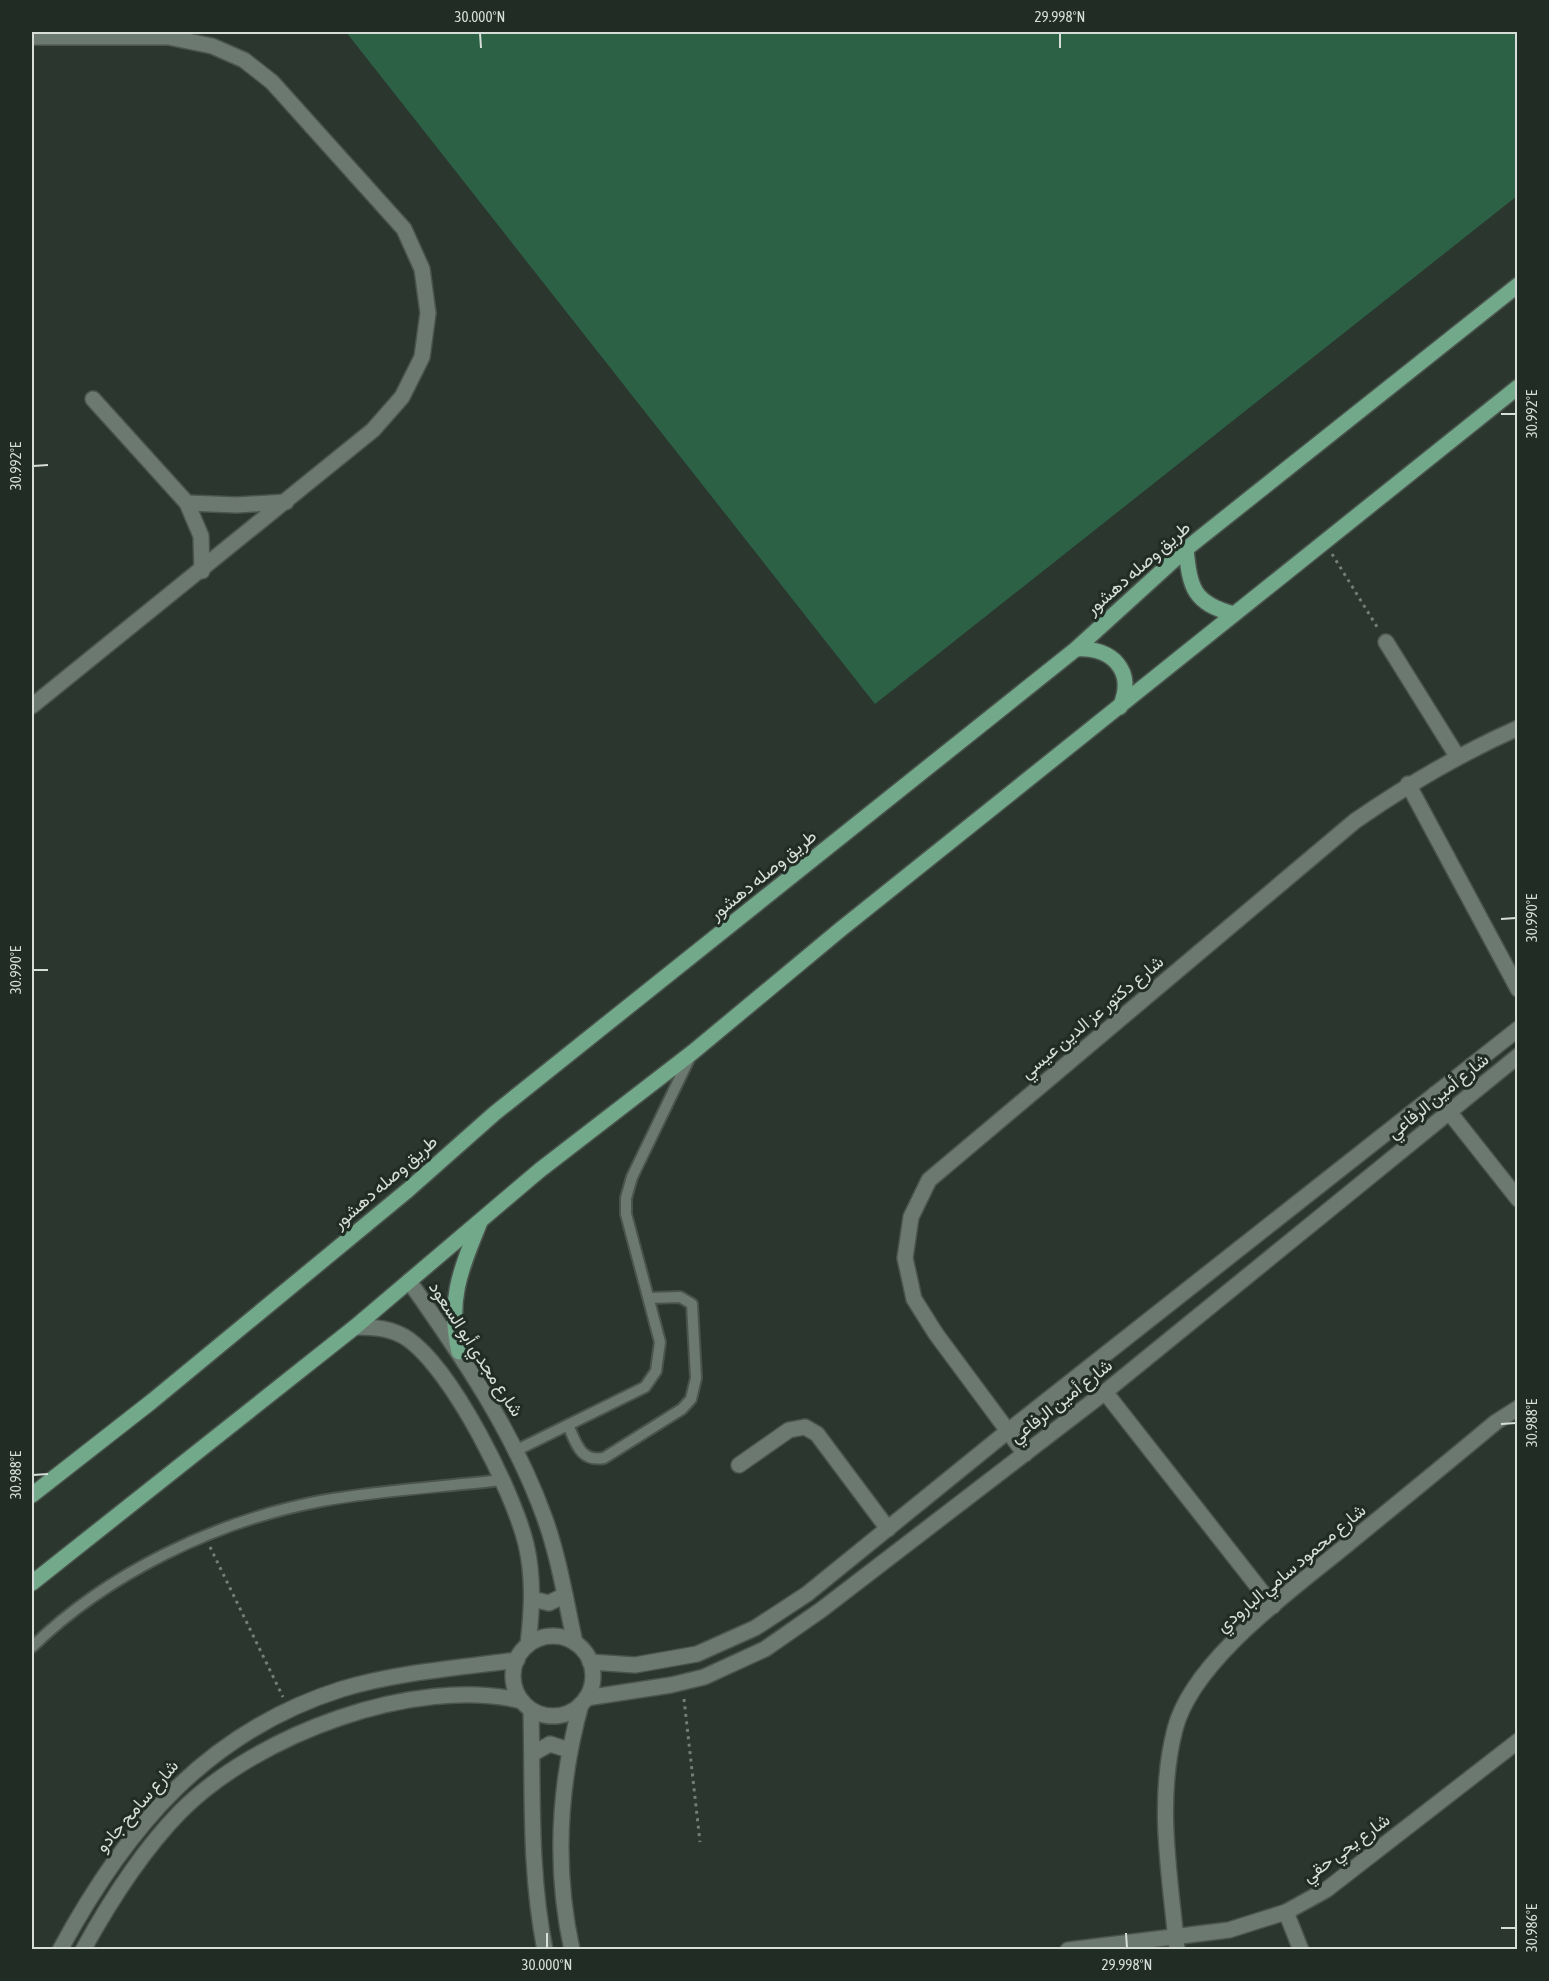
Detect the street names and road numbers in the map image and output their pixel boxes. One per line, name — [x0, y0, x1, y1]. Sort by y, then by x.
street label: طريق وصله دهشور — [1080, 516, 1195, 620]
street label: طريق وصله دهشور — [704, 825, 821, 926]
street label: شارع دكتور عز الدين عيسي — [1016, 951, 1171, 1086]
street label: شارع أمين الرفاعي — [1383, 1048, 1496, 1147]
street label: طريق وصله دهشور — [327, 1130, 442, 1234]
street label: شارع مجدي أبو السعود — [421, 1277, 528, 1423]
street label: شارع أمين الرفاعي — [1005, 1354, 1119, 1451]
street label: شارع محمود سامي البارودي — [1212, 1499, 1373, 1640]
street label: شارع سامح جادو — [91, 1755, 184, 1857]
street label: شارع يحي حقي — [1298, 1809, 1397, 1891]

